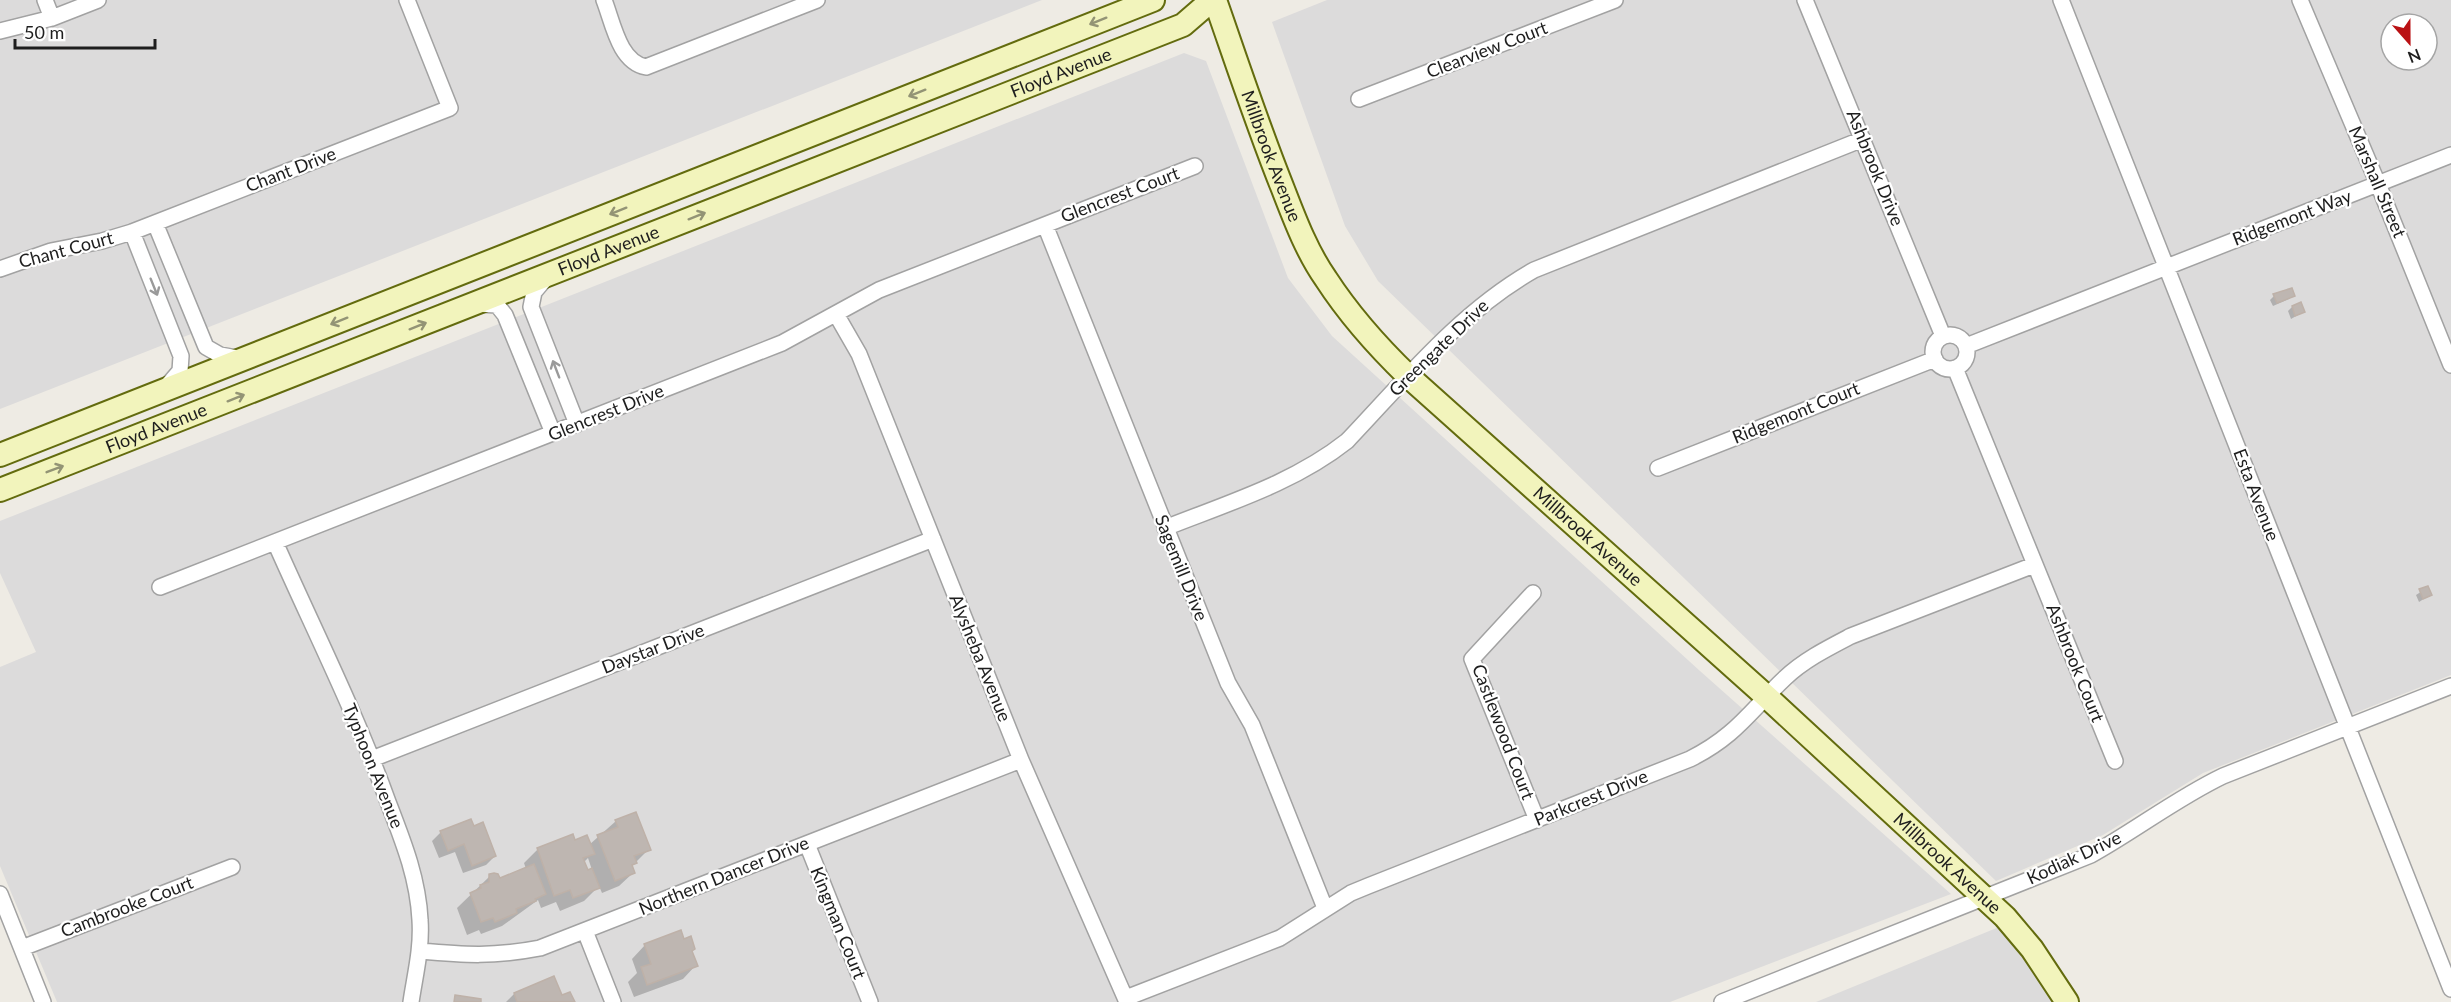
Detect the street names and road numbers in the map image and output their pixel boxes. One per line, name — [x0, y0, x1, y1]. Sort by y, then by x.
street label: Clearview Court — [1423, 16, 1551, 82]
street label: Floyd Avenue — [1007, 42, 1114, 102]
street label: Millbrook Avenue — [1237, 87, 1307, 225]
street label: Ashbrook Drive — [1843, 106, 1909, 229]
street label: Marshall Street — [2345, 122, 2412, 241]
street label: Chant Drive — [242, 142, 339, 196]
street label: Glencrest Court — [1057, 161, 1182, 227]
street label: Ridgemont Way — [2229, 184, 2355, 250]
street label: Floyd Avenue — [554, 220, 662, 280]
street label: Chant Court — [16, 226, 116, 272]
street label: Greengate Drive — [1384, 294, 1493, 400]
street label: Ridgemont Court — [1729, 376, 1863, 448]
street label: Glencrest Drive — [545, 379, 667, 445]
street label: Floyd Avenue — [102, 398, 210, 457]
street label: Esta Avenue — [2229, 445, 2285, 544]
street label: Millbrook Avenue — [1529, 481, 1647, 590]
street label: Sagemill Drive — [1151, 511, 1213, 624]
street label: Alysheba Avenue — [945, 591, 1017, 725]
street label: Ashbrook Court — [2042, 600, 2110, 725]
street label: Daystar Drive — [598, 618, 707, 678]
street label: Castlewood Court — [1468, 661, 1540, 803]
street label: Typhoon Avenue — [339, 700, 409, 831]
street label: Parkcrest Drive — [1531, 764, 1651, 830]
street label: Millbrook Avenue — [1889, 808, 2006, 918]
street label: Kodiak Drive — [2023, 826, 2124, 889]
street label: Northern Dancer Drive — [635, 831, 812, 919]
street label: Kingman Court — [806, 863, 872, 982]
street label: Cambrooke Court — [57, 870, 197, 941]

